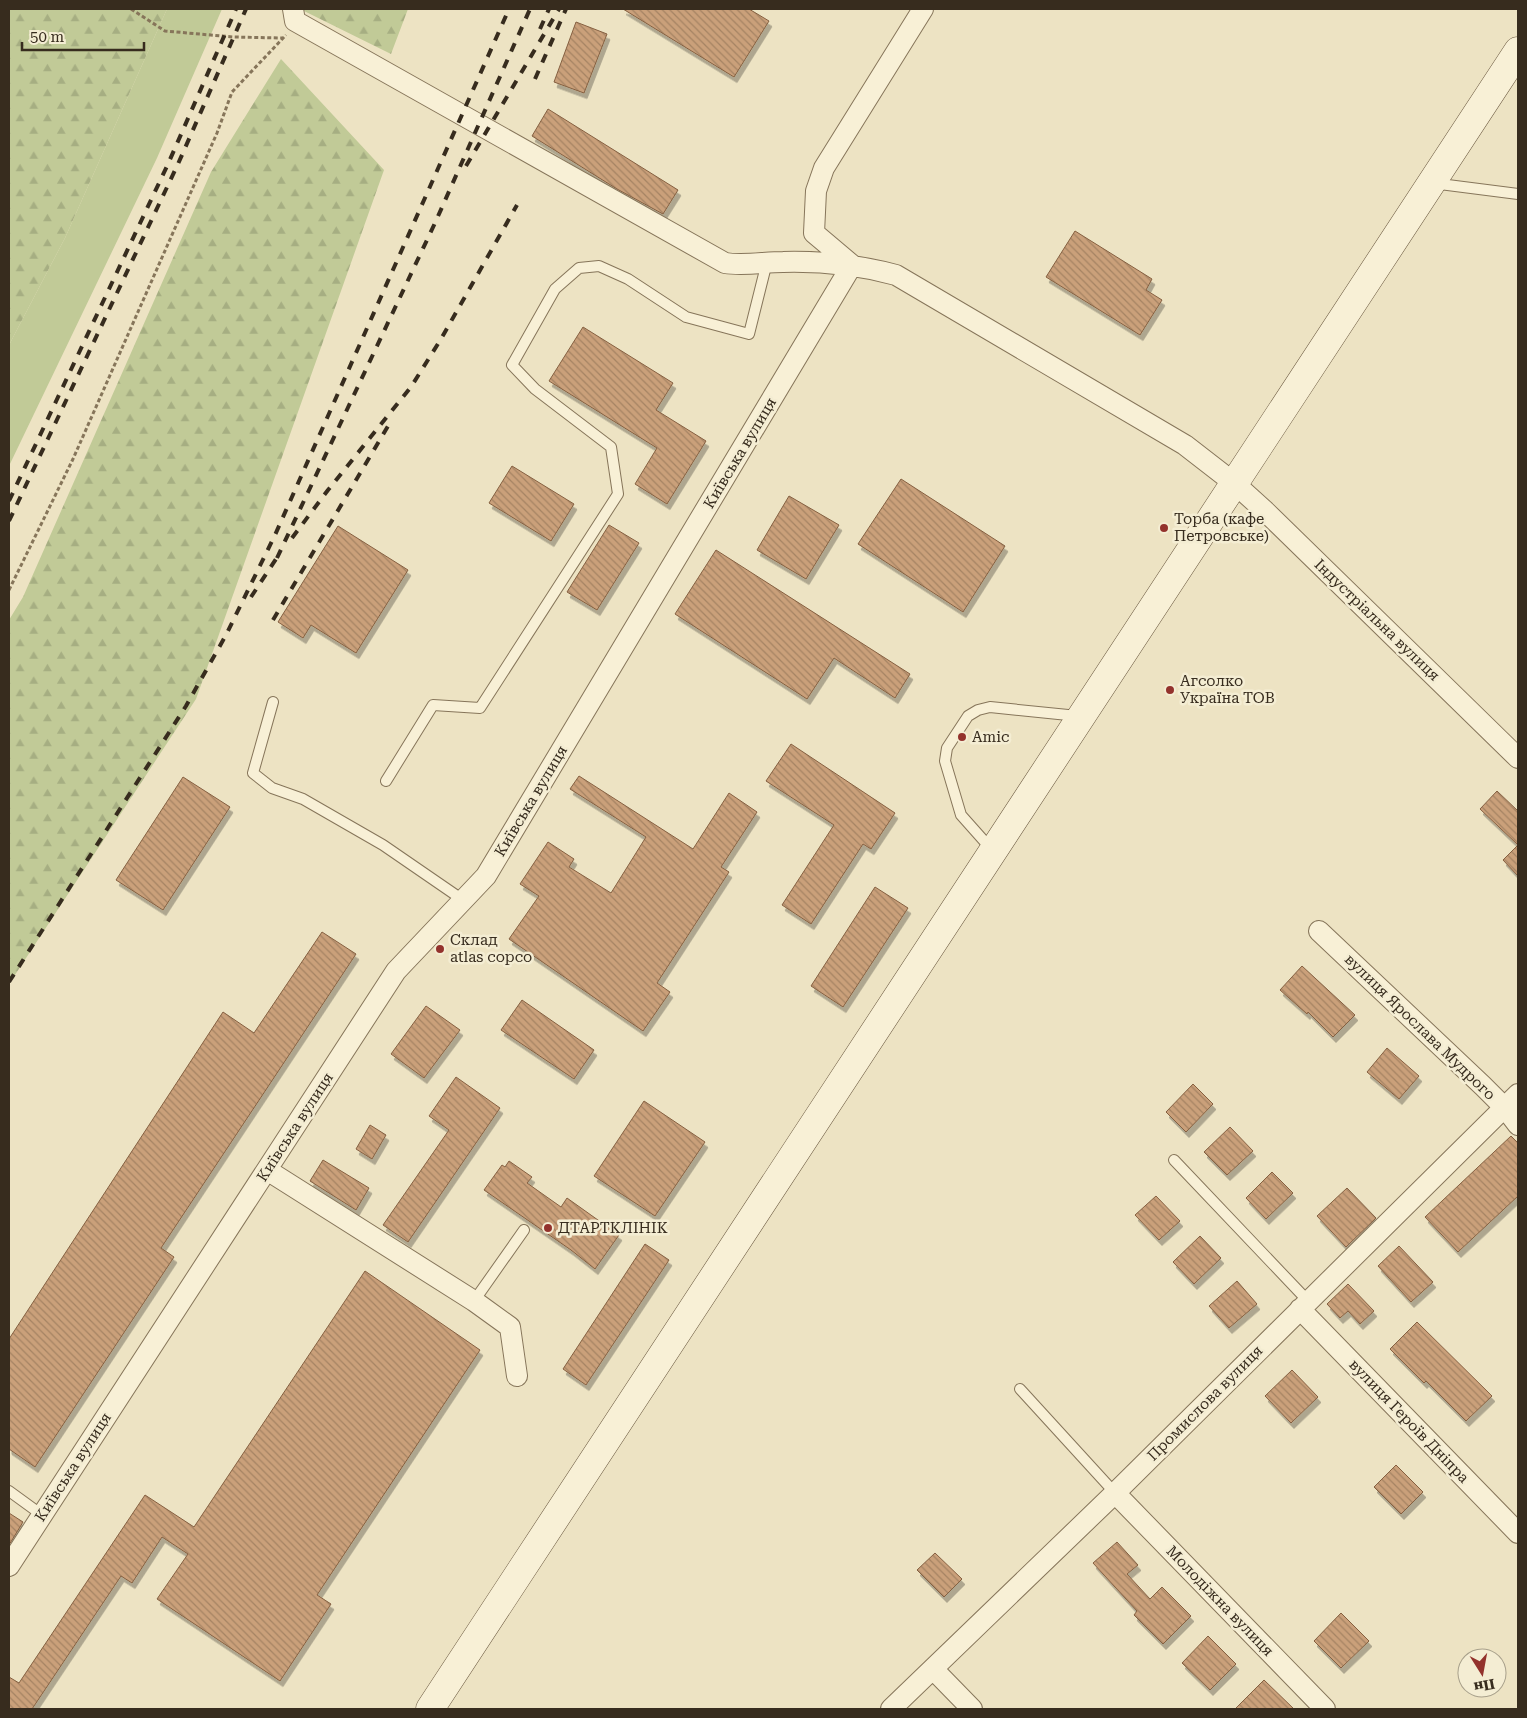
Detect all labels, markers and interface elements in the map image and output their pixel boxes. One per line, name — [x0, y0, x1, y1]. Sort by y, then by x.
scale bar — [22, 20, 145, 52]
text: 50 m — [30, 28, 65, 46]
street label: Київська вулиця — [700, 394, 780, 512]
place label: Торба (кафе Петровське) — [1174, 510, 1269, 545]
marker: Торба (кафе Петровське) — [1158, 522, 1170, 534]
street label: Індустріальна вулиця — [1311, 555, 1443, 685]
place label: Агсолко Україна ТОВ — [1180, 672, 1275, 707]
marker: Агсолко Україна ТОВ — [1164, 684, 1176, 696]
place label: Amic — [972, 728, 1009, 746]
marker: Amic — [956, 731, 968, 743]
street label: Київська вулиця — [491, 742, 571, 860]
place label: Склад atlas copco — [450, 931, 532, 966]
marker: Склад atlas copco — [434, 943, 446, 955]
street label: вулиця Ярослава Мудрого — [1341, 950, 1499, 1104]
street label: Київська вулиця — [253, 1069, 337, 1185]
place label: ДТАРТКЛІНІК — [558, 1219, 668, 1237]
marker: ДТАРТКЛІНІК — [542, 1222, 554, 1234]
street label: Промислова вулиця — [1143, 1341, 1267, 1465]
street label: вулиця Героїв Дніпра — [1345, 1355, 1473, 1487]
street label: Київська вулиця — [31, 1409, 115, 1525]
street label: Молодіжна вулиця — [1163, 1542, 1277, 1660]
north arrow — [1457, 1648, 1507, 1698]
text: Пн — [1472, 1676, 1496, 1696]

